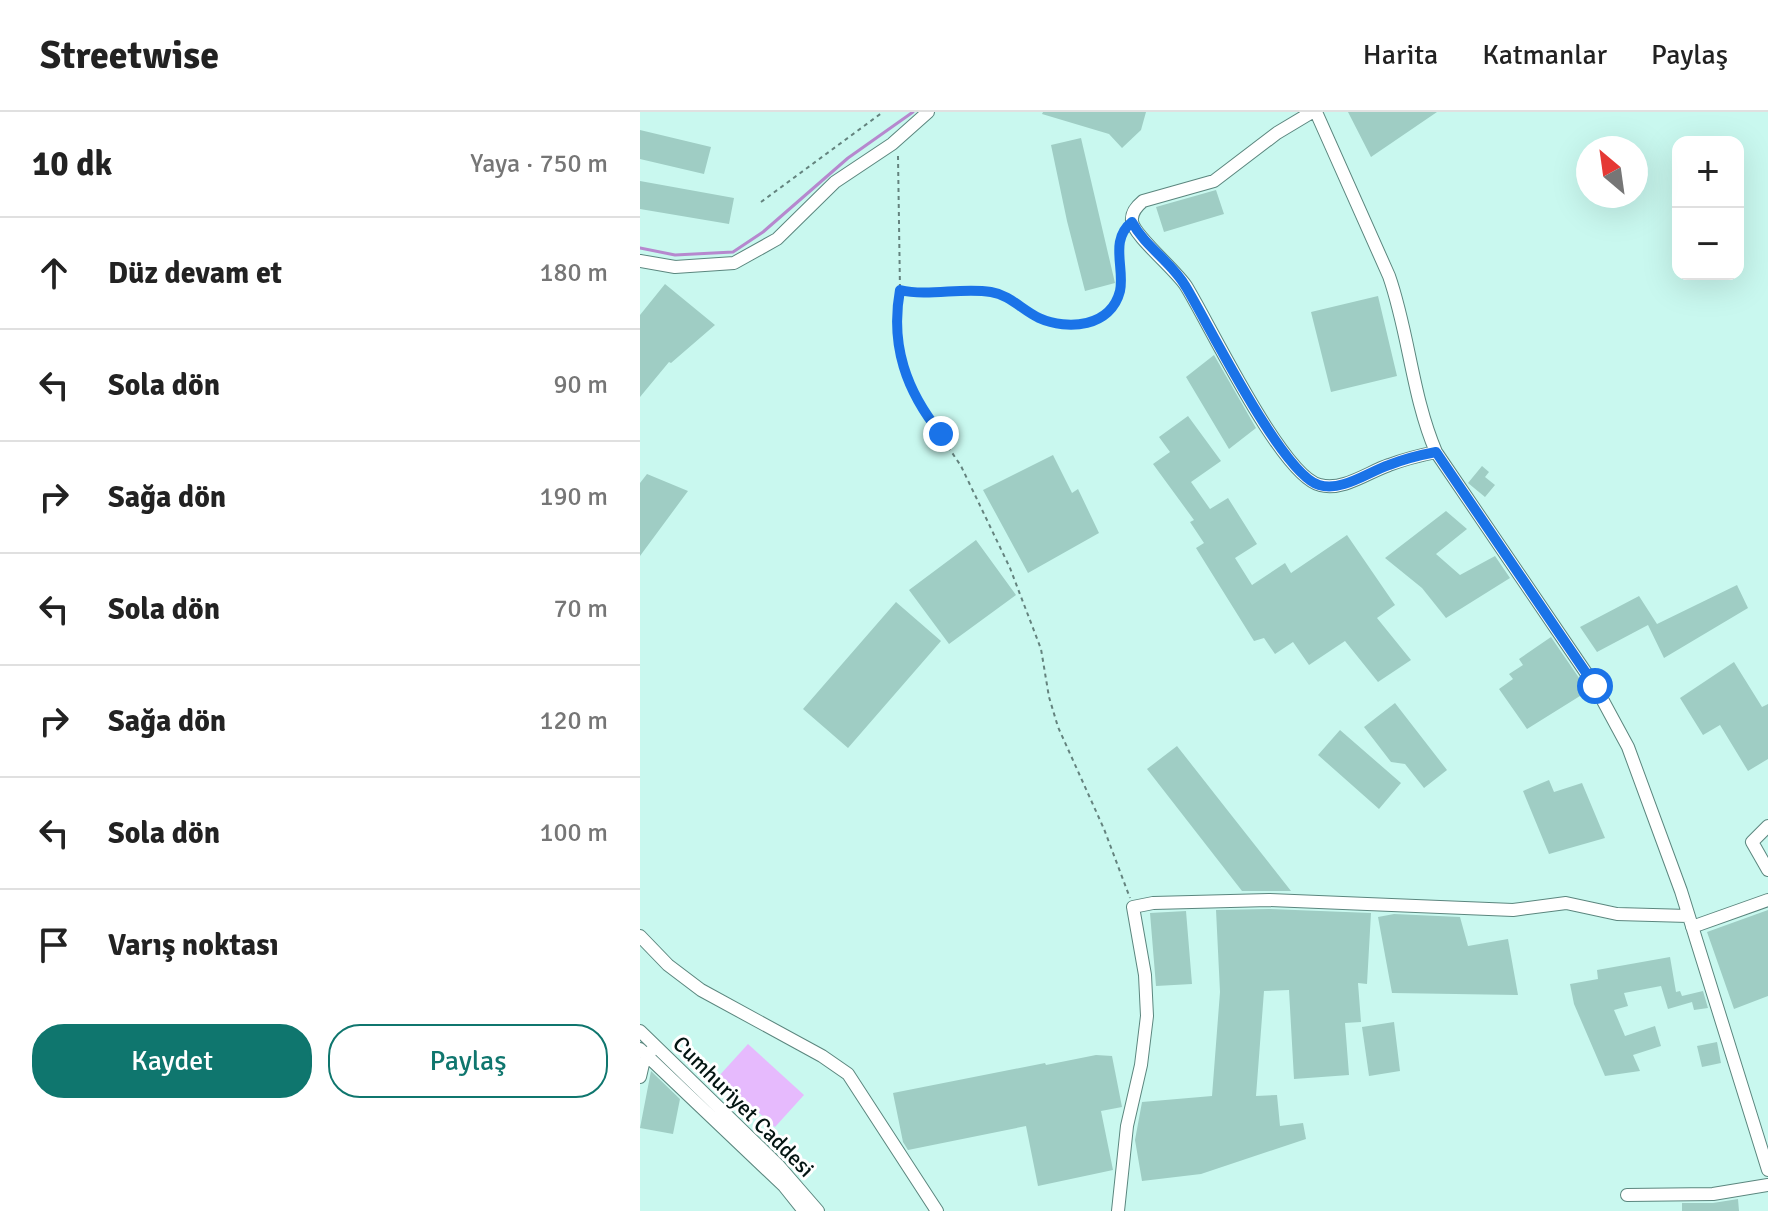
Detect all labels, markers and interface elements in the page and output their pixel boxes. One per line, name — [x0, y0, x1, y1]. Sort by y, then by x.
text: Streetwise — [40, 32, 219, 79]
text: Harita — [1363, 38, 1438, 72]
text: Katmanlar — [1482, 38, 1607, 72]
text: Paylaş — [1651, 38, 1728, 72]
north arrow — [1576, 136, 1648, 208]
map controls — [1672, 136, 1744, 280]
button: + — [1672, 136, 1744, 208]
text: 10 dk — [32, 143, 112, 185]
text: Yaya · 750 m — [470, 148, 608, 180]
button: − — [1672, 208, 1744, 280]
icon: ahead — [32, 251, 76, 295]
text: Düz devam et — [108, 255, 282, 292]
text: 180 m — [539, 257, 608, 289]
icon: left — [32, 363, 76, 407]
text: Sola dön — [108, 367, 220, 404]
text: 90 m — [553, 369, 608, 401]
route end — [923, 416, 959, 452]
icon: right — [32, 475, 76, 519]
text: Sağa dön — [108, 479, 226, 516]
text: 190 m — [539, 481, 608, 513]
icon: left — [32, 587, 76, 631]
text: Sola dön — [108, 591, 220, 628]
text: 70 m — [553, 593, 608, 625]
route start — [1577, 668, 1613, 704]
icon: right — [32, 699, 76, 743]
text: Sağa dön — [108, 703, 226, 740]
text: 120 m — [539, 705, 608, 737]
icon: left — [32, 811, 76, 855]
text: Sola dön — [108, 815, 220, 852]
text: 100 m — [539, 817, 608, 849]
icon: arrive — [32, 923, 76, 967]
text: Varış noktası — [108, 927, 279, 964]
button: Kaydet — [32, 1024, 312, 1098]
button: Paylaş — [328, 1024, 608, 1098]
street label: Cumhuriyet Caddesi — [667, 1030, 820, 1183]

